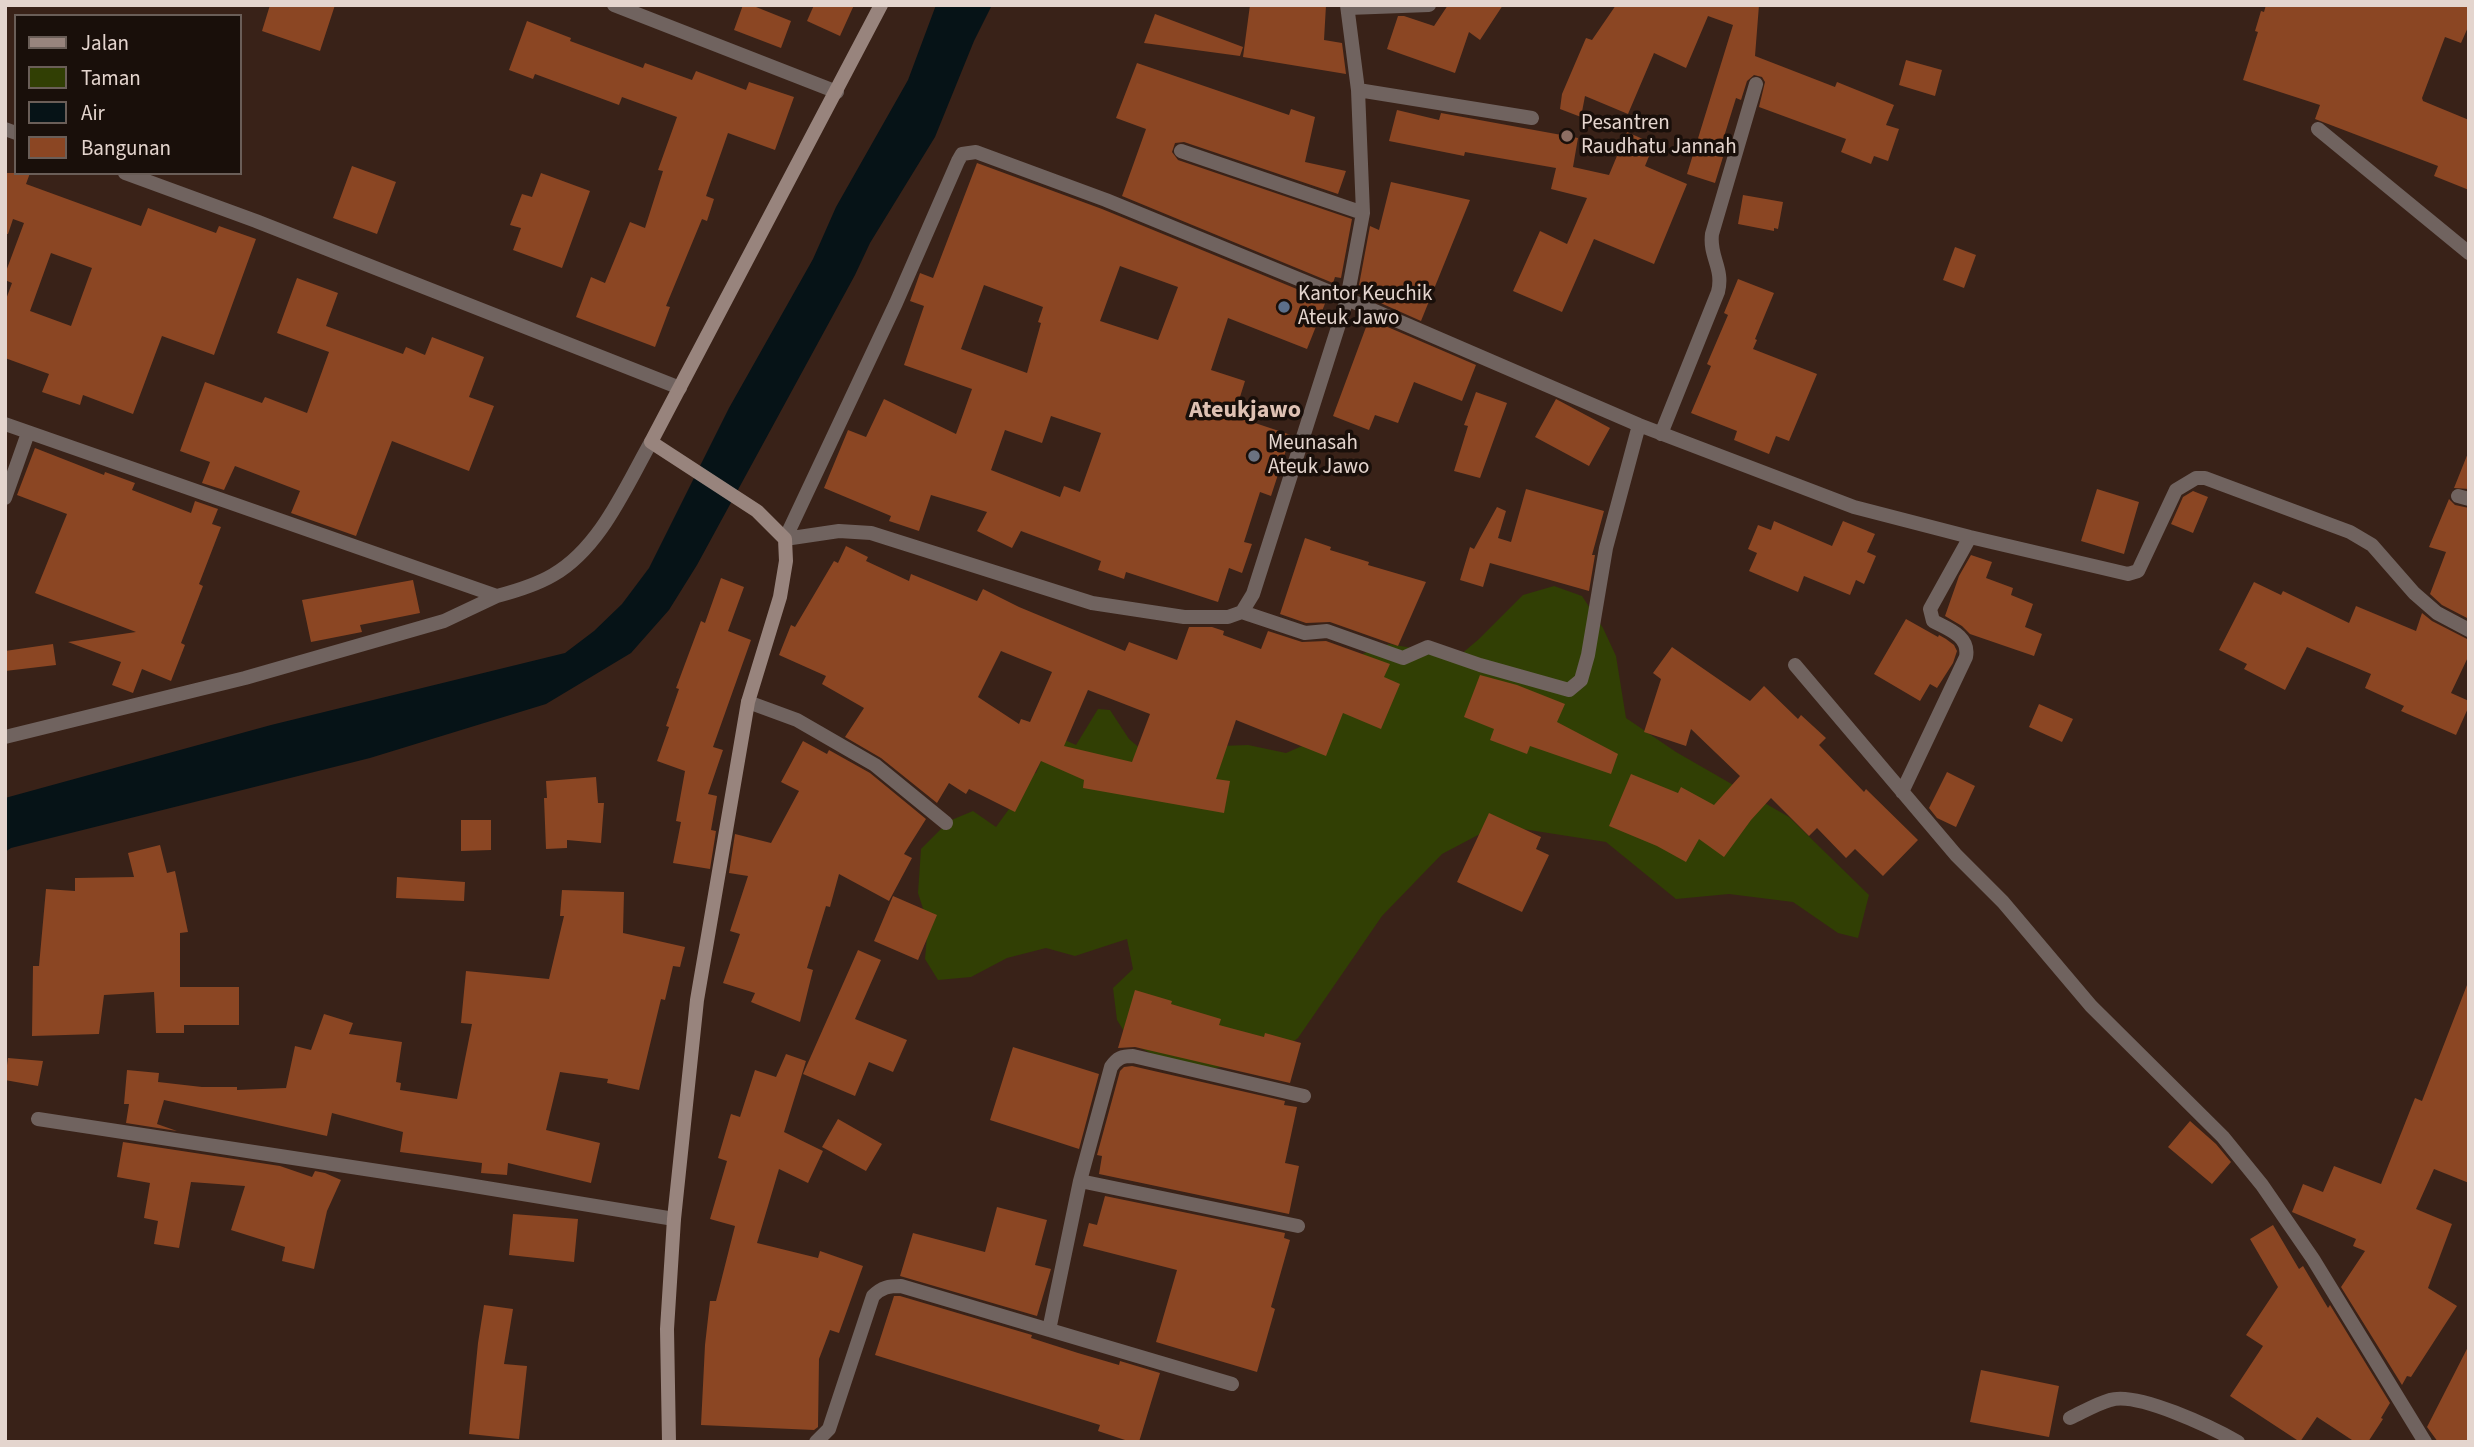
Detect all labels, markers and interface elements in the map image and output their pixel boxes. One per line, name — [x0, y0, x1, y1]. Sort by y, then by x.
legend — [14, 14, 242, 175]
text: Jalan — [81, 28, 129, 58]
text: Taman — [81, 63, 141, 93]
text: Air — [81, 98, 105, 128]
place label: Pesantren Raudhatu Jannah — [1581, 111, 1737, 161]
marker: Pesantren Raudhatu Jannah — [1559, 128, 1575, 144]
text: Bangunan — [81, 133, 171, 163]
place label: Kantor Keuchik Ateuk Jawo — [1298, 282, 1432, 332]
marker: Kantor Keuchik Ateuk Jawo — [1276, 299, 1292, 315]
district label: Ateukjawo — [1189, 398, 1301, 426]
place label: Meunasah Ateuk Jawo — [1268, 431, 1369, 481]
marker: Meunasah Ateuk Jawo — [1246, 448, 1262, 464]

